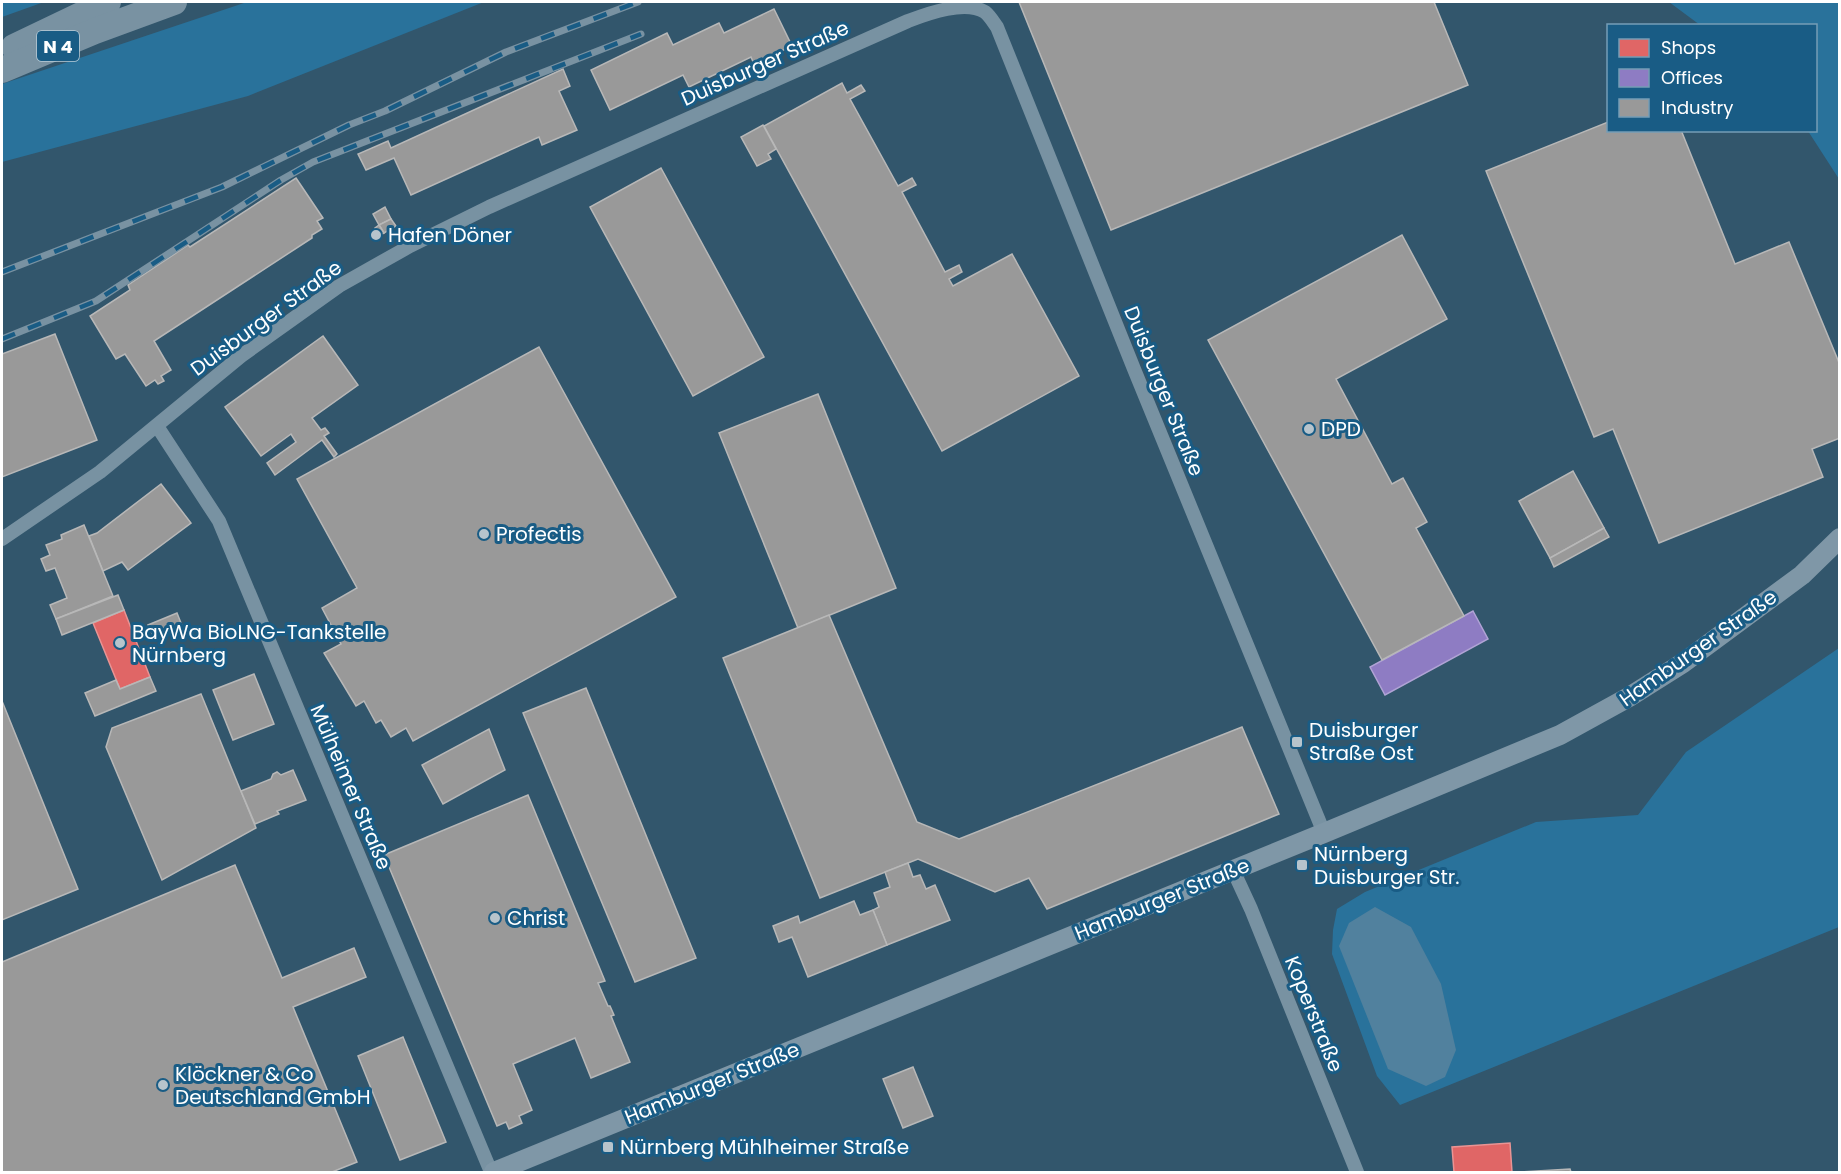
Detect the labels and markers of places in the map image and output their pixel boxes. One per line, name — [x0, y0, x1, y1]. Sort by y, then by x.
place label: Hafen Döner — [388, 221, 512, 249]
marker: Hafen Döner — [369, 228, 383, 242]
place label: DPD — [1321, 415, 1361, 443]
marker: DPD — [1302, 422, 1316, 436]
place label: Profectis — [496, 520, 582, 548]
marker: Profectis — [477, 527, 491, 541]
place label: BayWa BioLNG-Tankstelle Nürnberg — [132, 618, 386, 669]
marker: BayWa BioLNG-Tankstelle Nürnberg — [113, 636, 127, 650]
place label: Duisburger Straße Ost — [1309, 716, 1418, 767]
marker: Duisburger Straße Ost — [1290, 735, 1304, 749]
place label: Nürnberg Duisburger Str. — [1314, 840, 1459, 891]
marker: Nürnberg Duisburger Str. — [1295, 858, 1309, 872]
place label: Christ — [507, 904, 565, 932]
marker: Christ — [488, 911, 502, 925]
place label: Klöckner & Co Deutschland GmbH — [175, 1060, 371, 1111]
marker: Klöckner & Co Deutschland GmbH — [156, 1078, 170, 1092]
place label: Nürnberg Mühlheimer Straße — [620, 1133, 909, 1161]
marker: Nürnberg Mühlheimer Straße — [601, 1140, 615, 1154]

